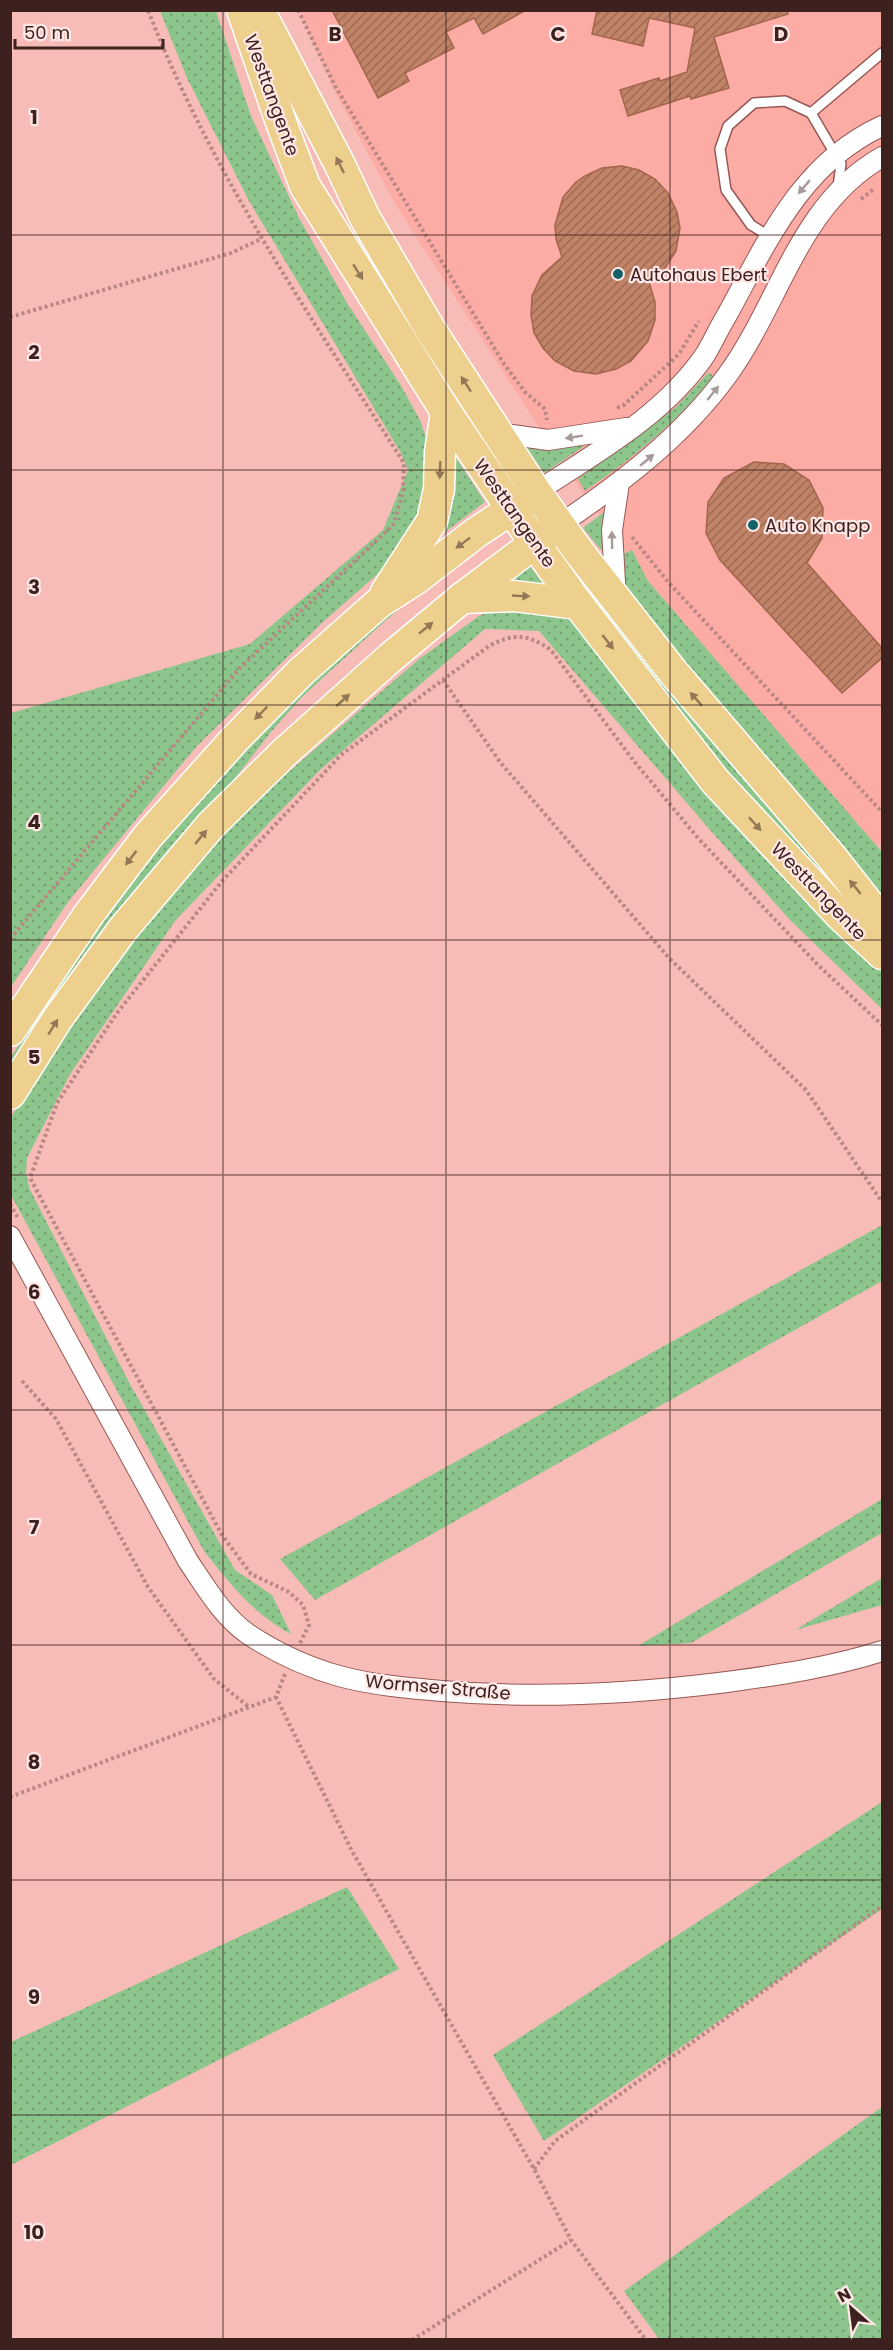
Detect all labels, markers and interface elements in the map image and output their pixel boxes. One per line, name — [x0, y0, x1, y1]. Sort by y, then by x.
scale bar — [15, 12, 164, 50]
text: 50 m — [24, 20, 70, 45]
text: B — [328, 20, 342, 48]
text: C — [550, 20, 566, 48]
text: D — [774, 20, 788, 48]
street label: Westtangente — [238, 31, 306, 159]
text: 1 — [30, 103, 38, 131]
one-way arrow — [335, 157, 345, 174]
one-way arrow — [798, 179, 811, 194]
place label: Autohaus Ebert — [630, 262, 767, 287]
one-way arrow — [352, 264, 363, 280]
marker: Autohaus Ebert — [611, 267, 625, 281]
text: 2 — [28, 338, 40, 366]
one-way arrow — [461, 376, 472, 392]
one-way arrow — [706, 386, 719, 401]
one-way arrow — [564, 432, 583, 441]
one-way arrow — [639, 453, 655, 466]
street label: Westtangente — [468, 454, 562, 572]
one-way arrow — [435, 461, 444, 480]
place label: Auto Knapp — [765, 513, 870, 538]
marker: Auto Knapp — [746, 518, 760, 532]
one-way arrow — [607, 531, 617, 550]
one-way arrow — [456, 536, 471, 548]
text: 3 — [28, 573, 40, 601]
one-way arrow — [511, 592, 530, 601]
one-way arrow — [418, 621, 434, 634]
one-way arrow — [601, 634, 613, 649]
one-way arrow — [690, 692, 703, 707]
one-way arrow — [335, 694, 350, 707]
one-way arrow — [255, 705, 269, 719]
text: 4 — [27, 808, 41, 836]
one-way arrow — [748, 816, 761, 831]
one-way arrow — [194, 830, 207, 845]
street label: Westtangente — [766, 836, 872, 946]
one-way arrow — [126, 851, 138, 866]
one-way arrow — [850, 879, 862, 894]
one-way arrow — [47, 1018, 58, 1035]
text: 5 — [28, 1043, 41, 1071]
text: 6 — [28, 1278, 40, 1306]
text: 7 — [29, 1513, 40, 1541]
street label: Wormser Straße — [364, 1668, 512, 1706]
text: 8 — [28, 1748, 40, 1776]
text: 9 — [28, 1983, 40, 2011]
text: 10 — [24, 2218, 44, 2246]
north arrow — [821, 2278, 881, 2338]
text: N — [833, 2282, 855, 2308]

